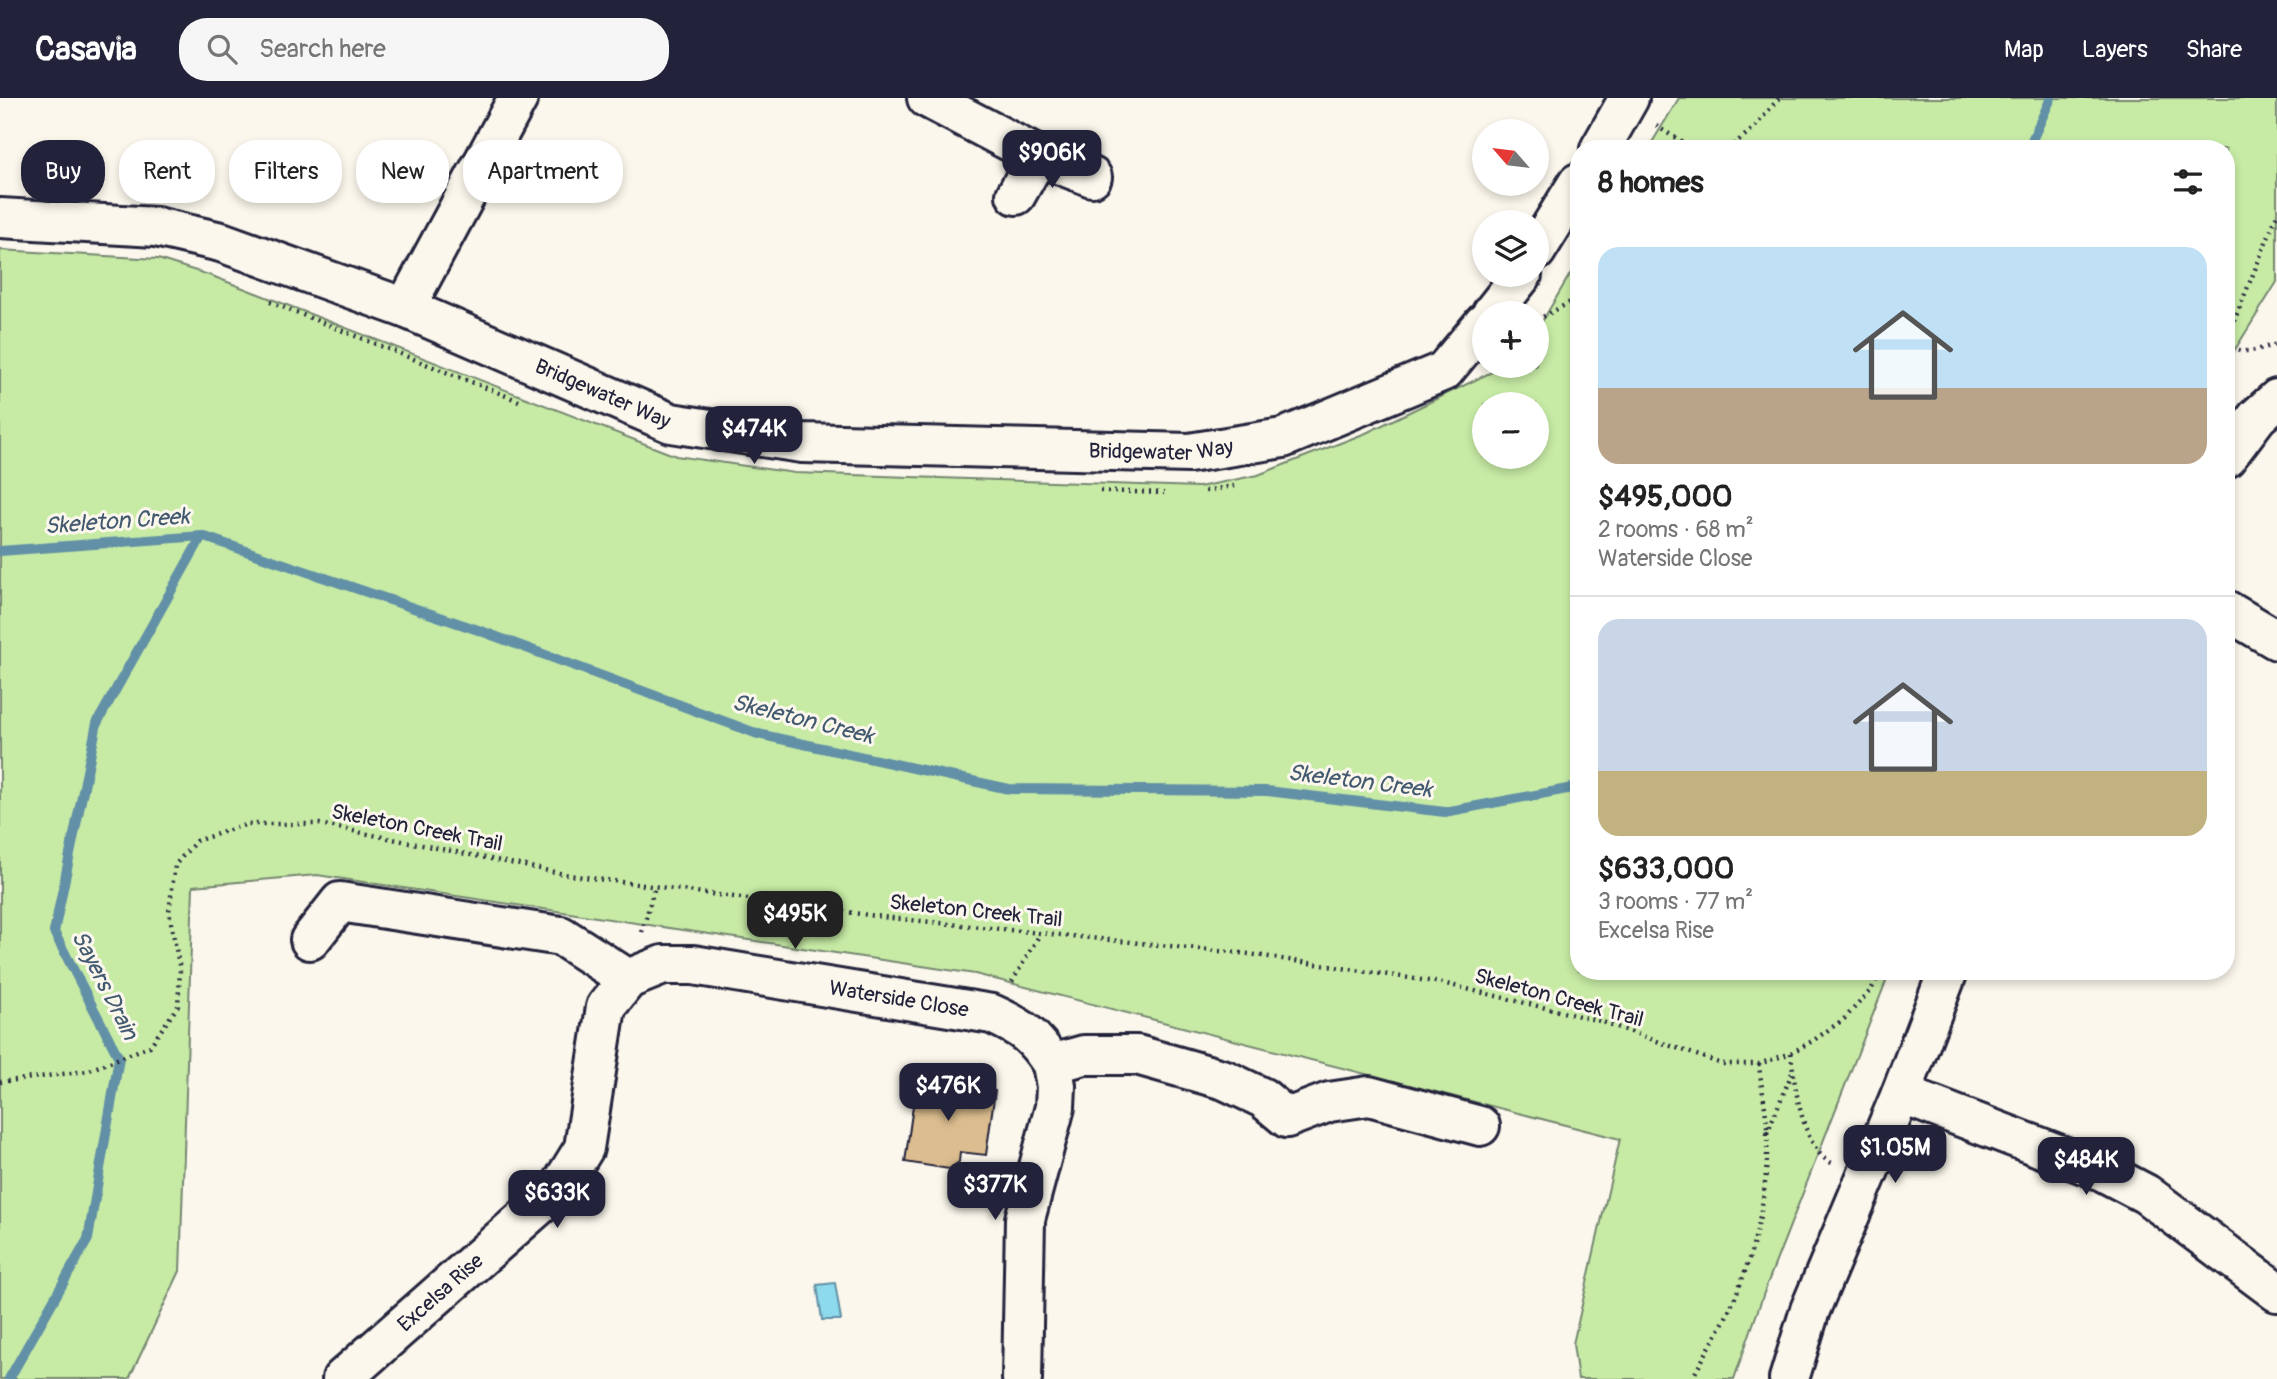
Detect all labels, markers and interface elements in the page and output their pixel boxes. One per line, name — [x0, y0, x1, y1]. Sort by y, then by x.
search box — [179, 18, 669, 81]
text: Casavia — [35, 29, 137, 70]
icon: search — [203, 30, 241, 68]
text: Search here — [259, 33, 386, 65]
text: Map — [2004, 35, 2044, 64]
text: Layers — [2082, 35, 2148, 64]
text: Share — [2186, 35, 2242, 64]
north arrow — [1472, 119, 1549, 196]
map controls — [1472, 119, 1549, 469]
pin: $906K — [1003, 130, 1101, 190]
text: $906K — [1018, 138, 1086, 167]
chip: Buy — [21, 140, 105, 203]
chip: Rent — [119, 140, 215, 203]
chip: Filters — [229, 140, 342, 203]
chip: New — [356, 140, 449, 203]
chip: Apartment — [463, 140, 623, 203]
icon: filters — [2169, 163, 2207, 201]
text: 8 homes — [1598, 164, 1704, 201]
button: layers — [1472, 210, 1549, 287]
icon: home — [1840, 292, 1966, 418]
button: + — [1472, 301, 1549, 378]
street label: Bridgewater Way — [531, 352, 675, 435]
button: − — [1472, 392, 1549, 469]
pin: $474K — [705, 406, 803, 466]
text: $474K — [721, 414, 787, 443]
street label: Bridgewater Way — [1088, 433, 1235, 467]
text: $495,000 — [1598, 478, 1732, 515]
water label: Skeleton Creek — [44, 501, 193, 541]
text: 2 rooms · 68 m² — [1598, 515, 1754, 544]
text: Waterside Close — [1598, 544, 1752, 573]
icon: home — [1840, 664, 1966, 790]
water label: Skeleton Creek — [729, 687, 879, 751]
water label: Skeleton Creek — [1286, 758, 1436, 805]
street label: Skeleton Creek Trail — [329, 798, 505, 858]
text: $633,000 — [1598, 850, 1734, 887]
text: 3 rooms · 77 m² — [1598, 887, 1753, 916]
street label: Skeleton Creek Trail — [888, 888, 1064, 934]
pin: $495K — [746, 892, 844, 951]
text: $495K — [763, 899, 827, 928]
text: Excelsa Rise — [1598, 916, 1714, 945]
water label: Sayers Drain — [65, 926, 145, 1045]
street label: Skeleton Creek Trail — [1472, 962, 1646, 1034]
street label: Waterside Close — [827, 974, 971, 1024]
pin: $476K — [899, 1063, 997, 1123]
text: $476K — [915, 1071, 981, 1100]
pin: $1.05M — [1838, 1126, 1952, 1185]
text: $1.05M — [1859, 1133, 1931, 1162]
pin: $484K — [2037, 1138, 2135, 1197]
text: $484K — [2054, 1145, 2118, 1174]
pin: $377K — [946, 1162, 1044, 1222]
pin: $633K — [508, 1170, 606, 1230]
text: $377K — [963, 1170, 1027, 1199]
text: $633K — [524, 1178, 590, 1207]
street label: Excelsa Rise — [392, 1247, 489, 1338]

